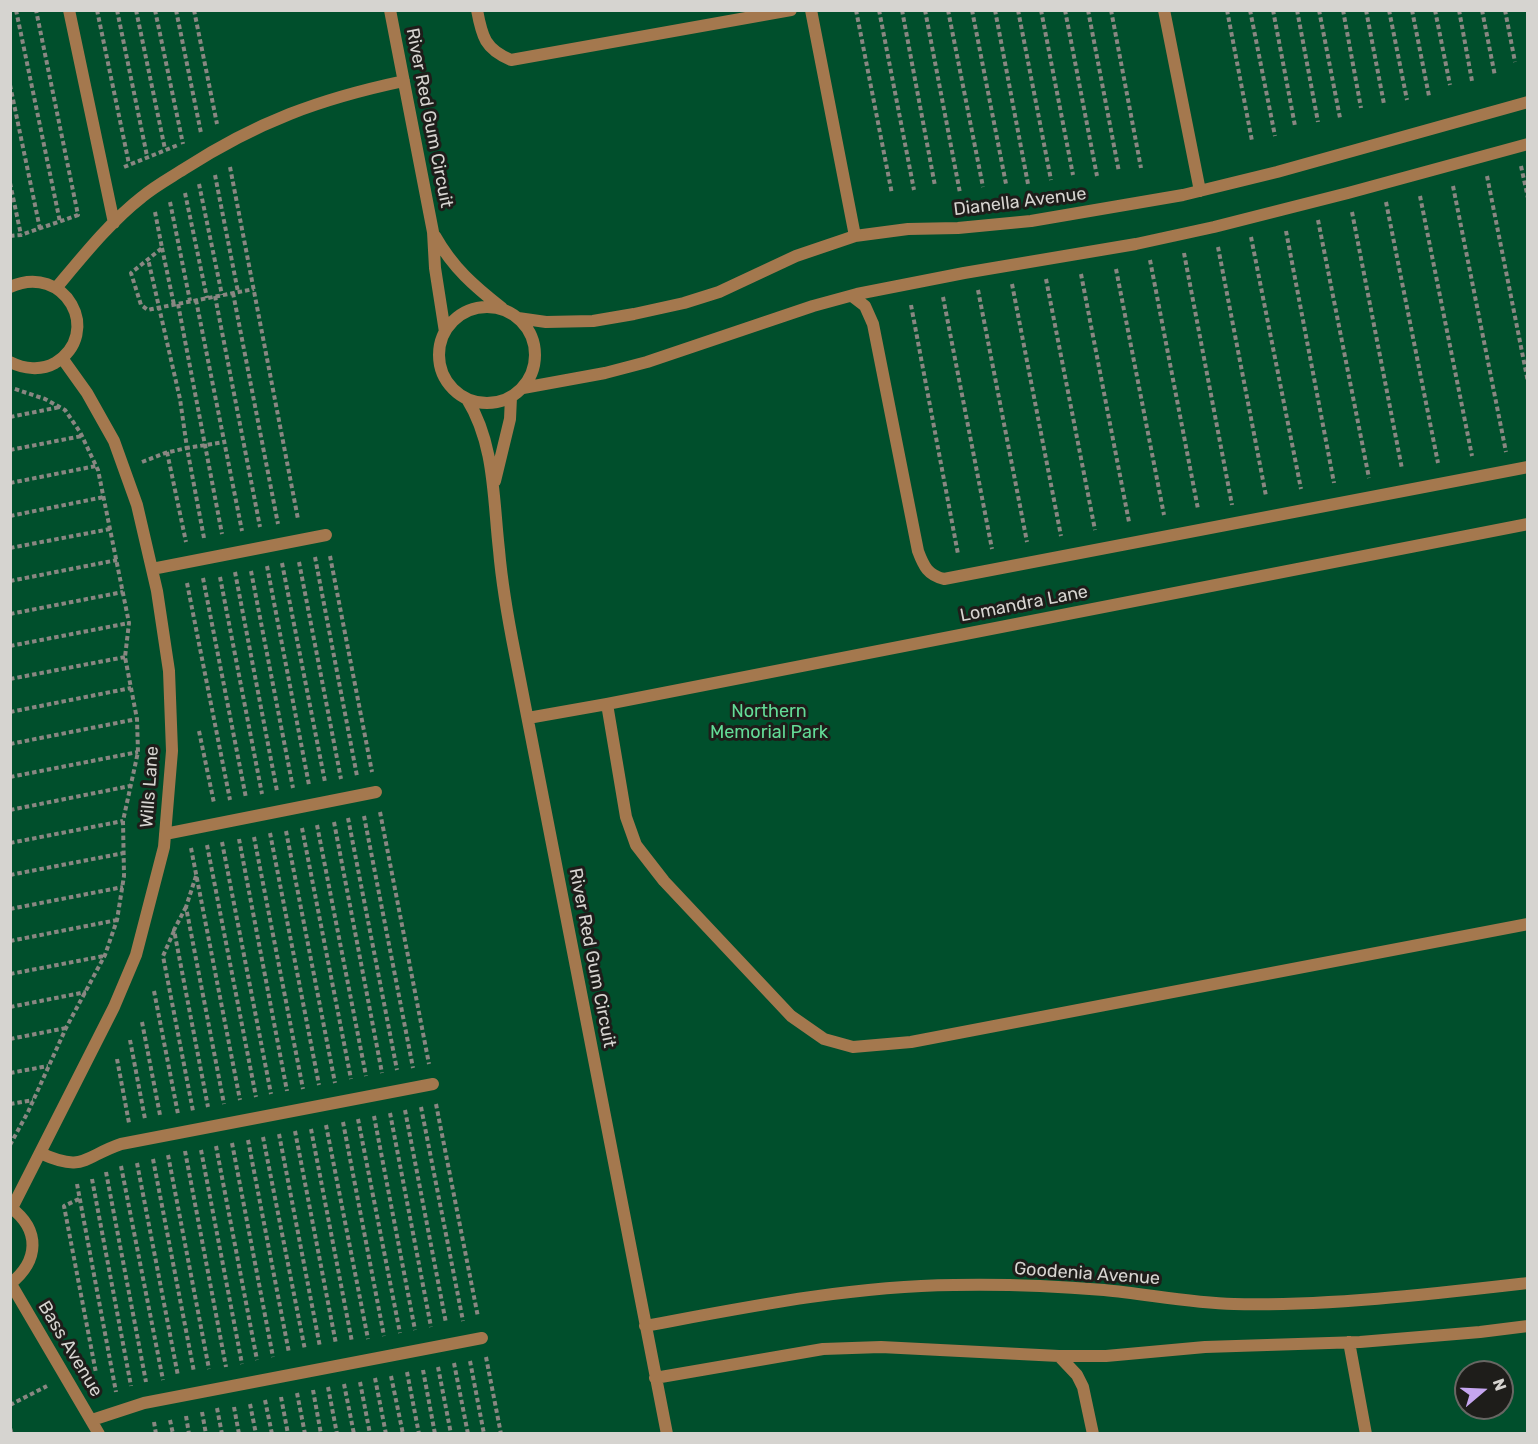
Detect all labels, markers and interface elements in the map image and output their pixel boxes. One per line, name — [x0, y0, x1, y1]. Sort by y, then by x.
street label: River Red Gum Circuit — [401, 26, 457, 210]
street label: Dianella Avenue — [952, 183, 1088, 221]
street label: Lomandra Lane — [958, 581, 1090, 627]
park label: Northern Memorial Park — [710, 701, 828, 744]
street label: Wills Lane — [136, 745, 164, 829]
street label: River Red Gum Circuit — [564, 866, 620, 1050]
street label: Goodenia Avenue — [1013, 1258, 1161, 1290]
street label: Bass Avenue — [33, 1297, 107, 1401]
north arrow — [1454, 1360, 1514, 1420]
text: N — [1489, 1376, 1510, 1393]

